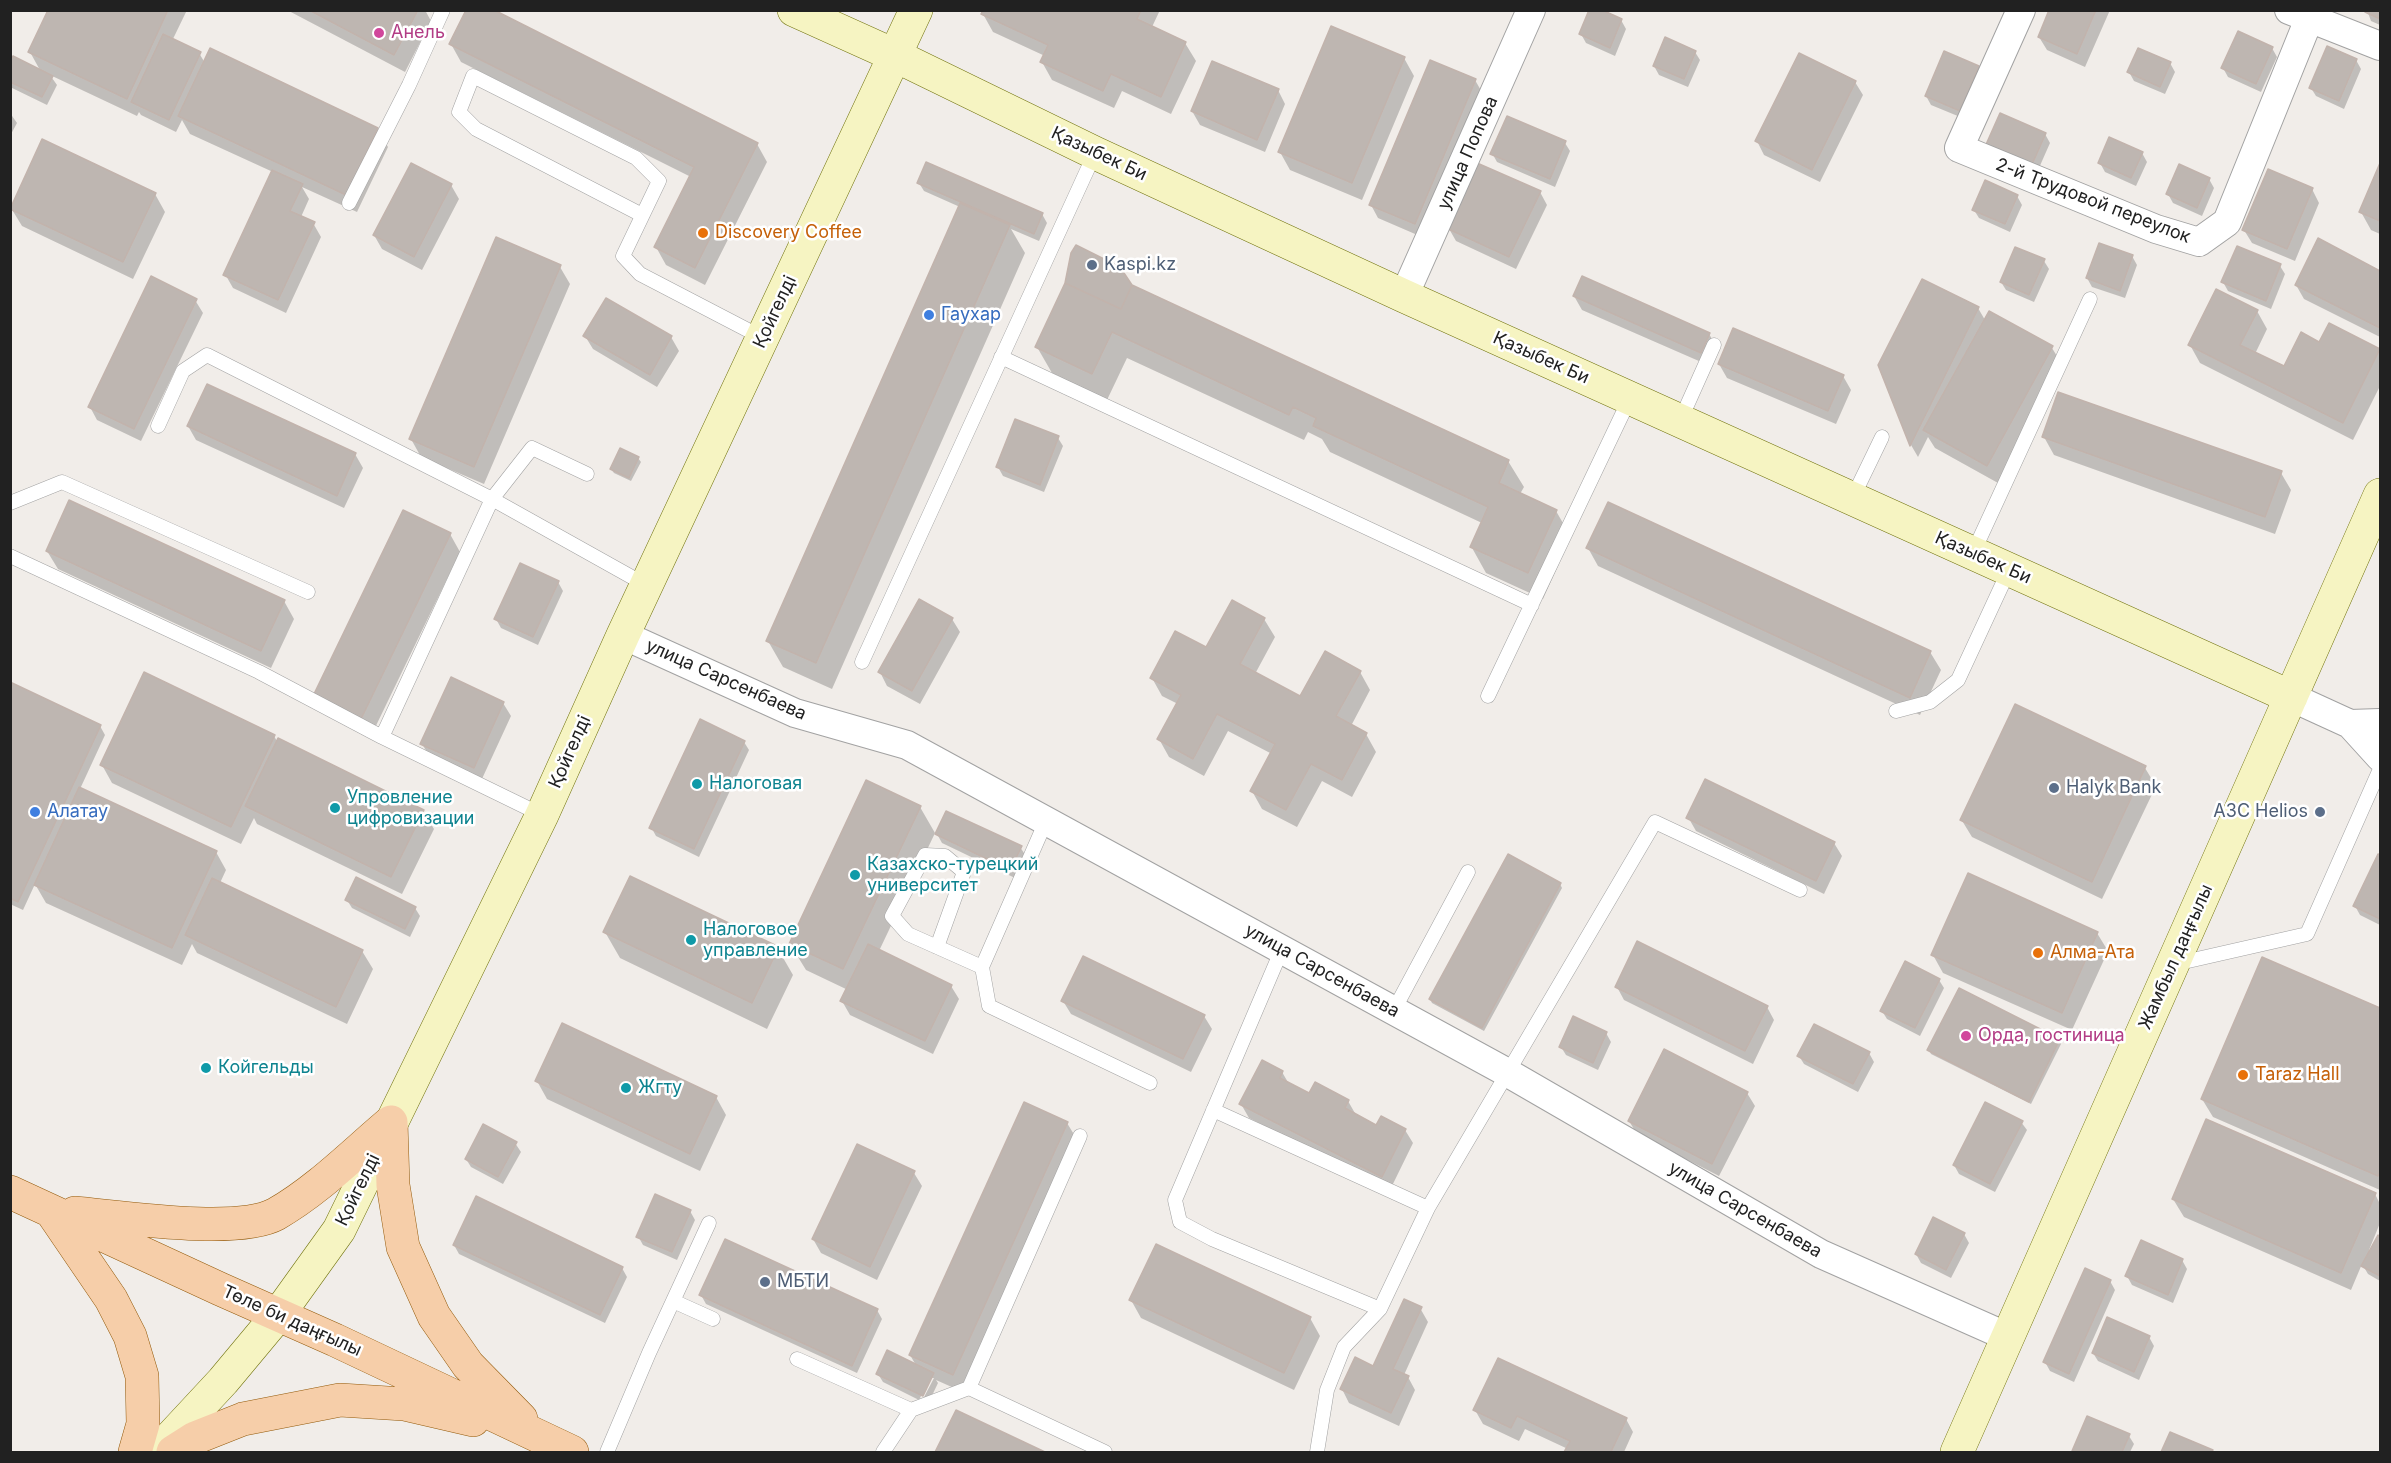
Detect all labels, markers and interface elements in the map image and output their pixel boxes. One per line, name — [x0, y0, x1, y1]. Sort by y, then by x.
place label: Анель — [391, 22, 445, 44]
marker: Анель — [372, 26, 386, 40]
street label: улица Попова — [1433, 93, 1503, 213]
street label: Қазыбек Би — [1048, 122, 1150, 186]
street label: 2-й Трудовой переулок — [1993, 154, 2193, 248]
place label: Discovery Coffee — [715, 222, 862, 244]
marker: Discovery Coffee — [696, 226, 710, 240]
place label: Kaspi.kz — [1104, 254, 1176, 276]
marker: Kaspi.kz — [1085, 258, 1099, 272]
street label: Қойгелді — [749, 272, 801, 352]
place label: Гаухар — [941, 304, 1001, 326]
marker: Гаухар — [922, 308, 936, 322]
street label: Қазыбек Би — [1489, 327, 1593, 389]
street label: Қазыбек Би — [1931, 527, 2035, 589]
street label: улица Сарсенбаева — [642, 635, 810, 725]
street label: Қойгелді — [544, 712, 596, 792]
place label: Налоговая — [709, 773, 802, 795]
marker: Налоговая — [690, 777, 704, 791]
place label: Halyk Bank — [2066, 777, 2161, 799]
marker: Halyk Bank — [2047, 781, 2061, 795]
place label: Упровление цифровизации — [347, 787, 474, 830]
place label: Алатау — [47, 801, 108, 823]
marker: Упровление цифровизации — [328, 801, 342, 815]
place label: АЗС Helios — [2213, 801, 2308, 823]
marker: Алатау — [28, 805, 42, 819]
marker: АЗС Helios — [2313, 805, 2327, 819]
place label: Казахско-турецкий университет — [867, 854, 1038, 896]
marker: Казахско-турецкий университет — [848, 868, 862, 882]
street label: Жамбыл даңғылы — [2134, 881, 2218, 1033]
place label: Налоговое управление — [703, 919, 808, 962]
street label: улица Сарсенбаева — [1241, 920, 1403, 1022]
marker: Налоговое управление — [684, 933, 698, 947]
place label: Алма-Ата — [2050, 942, 2135, 964]
marker: Алма-Ата — [2031, 946, 2045, 960]
place label: Орда, гостиница — [1978, 1025, 2125, 1047]
marker: Орда, гостиница — [1959, 1029, 1973, 1043]
place label: Койгельды — [218, 1057, 314, 1079]
marker: Койгельды — [199, 1061, 213, 1075]
place label: Taraz Hall — [2255, 1064, 2339, 1086]
marker: Taraz Hall — [2236, 1068, 2250, 1082]
place label: Жгту — [638, 1077, 682, 1099]
marker: Жгту — [619, 1081, 633, 1095]
street label: Қойгелді — [331, 1150, 385, 1230]
street label: улица Сарсенбаева — [1664, 1157, 1826, 1263]
place label: МБТИ — [777, 1271, 829, 1293]
marker: МБТИ — [758, 1275, 772, 1289]
street label: Төле би даңғылы — [219, 1281, 365, 1361]

